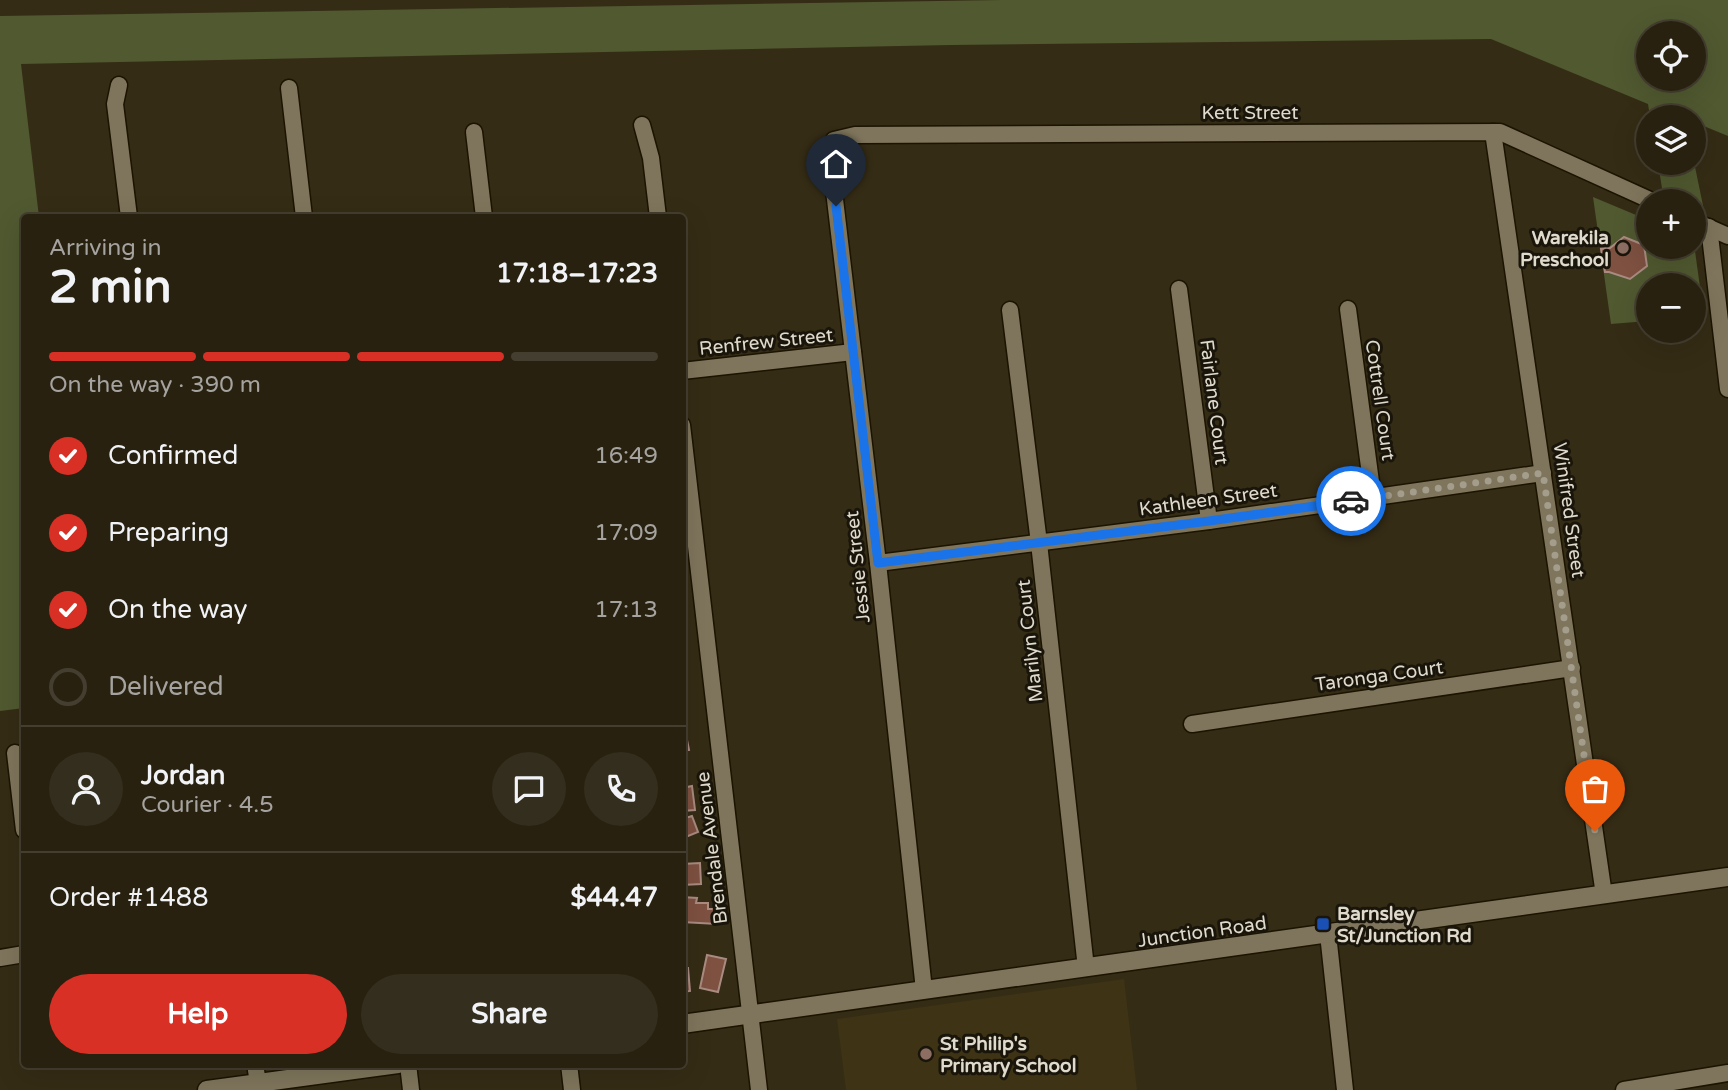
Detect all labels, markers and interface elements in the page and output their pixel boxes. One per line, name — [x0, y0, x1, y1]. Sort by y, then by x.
map controls — [1636, 21, 1706, 343]
button: locate — [1636, 21, 1706, 91]
street label: Kett Street — [1201, 102, 1299, 124]
button: layers — [1636, 105, 1706, 175]
pin — [806, 134, 866, 206]
icon: home — [817, 145, 855, 183]
button: + — [1636, 189, 1706, 259]
place label: Warekila Preschool — [1520, 227, 1609, 271]
text: Arriving in — [49, 234, 162, 262]
marker: Warekila Preschool — [1615, 240, 1631, 256]
text: 17:18–17:23 — [496, 258, 658, 289]
text: 2 min — [49, 260, 172, 315]
button: − — [1636, 273, 1706, 343]
street label: Renfrew Street — [698, 324, 834, 360]
street label: Fairlane Court — [1195, 338, 1233, 466]
street label: Cottrell Court — [1361, 338, 1399, 462]
text: On the way · 390 m — [49, 371, 261, 399]
icon: check — [49, 437, 87, 475]
text: Confirmed — [108, 440, 238, 471]
street label: Winifred Street — [1549, 441, 1589, 579]
text: 16:49 — [594, 442, 658, 470]
courier — [1316, 466, 1386, 536]
street label: Kathleen Street — [1138, 479, 1279, 521]
icon: car — [1332, 482, 1370, 520]
street label: Jessie Street — [841, 510, 875, 624]
icon: check — [49, 514, 87, 552]
text: Preparing — [108, 517, 229, 548]
text: 17:09 — [594, 519, 658, 547]
street label: Marilyn Court — [1013, 579, 1047, 703]
icon: check — [49, 591, 87, 629]
text: On the way — [108, 594, 248, 625]
text: 17:13 — [594, 596, 658, 624]
street label: Taronga Court — [1314, 656, 1445, 696]
text: Delivered — [108, 671, 224, 702]
button: person — [49, 752, 123, 826]
button: chat — [492, 752, 566, 826]
button: phone — [584, 752, 658, 826]
pin — [1565, 759, 1625, 831]
text: Jordan — [141, 760, 225, 791]
street label: Brendale Avenue — [692, 770, 732, 925]
icon: bag — [1576, 770, 1614, 808]
text: Courier · 4.5 — [141, 791, 274, 819]
text: Order #1488 — [49, 882, 209, 913]
text: $44.47 — [570, 882, 658, 913]
place label: Barnsley St/Junction Rd — [1337, 903, 1472, 947]
street label: Junction Road — [1136, 912, 1268, 952]
marker: Barnsley St/Junction Rd — [1315, 916, 1331, 932]
button: Help — [49, 974, 347, 1054]
button: Share — [361, 974, 658, 1054]
place label: St Philip's Primary School — [940, 1033, 1076, 1078]
marker: St Philip's Primary School — [918, 1046, 934, 1062]

